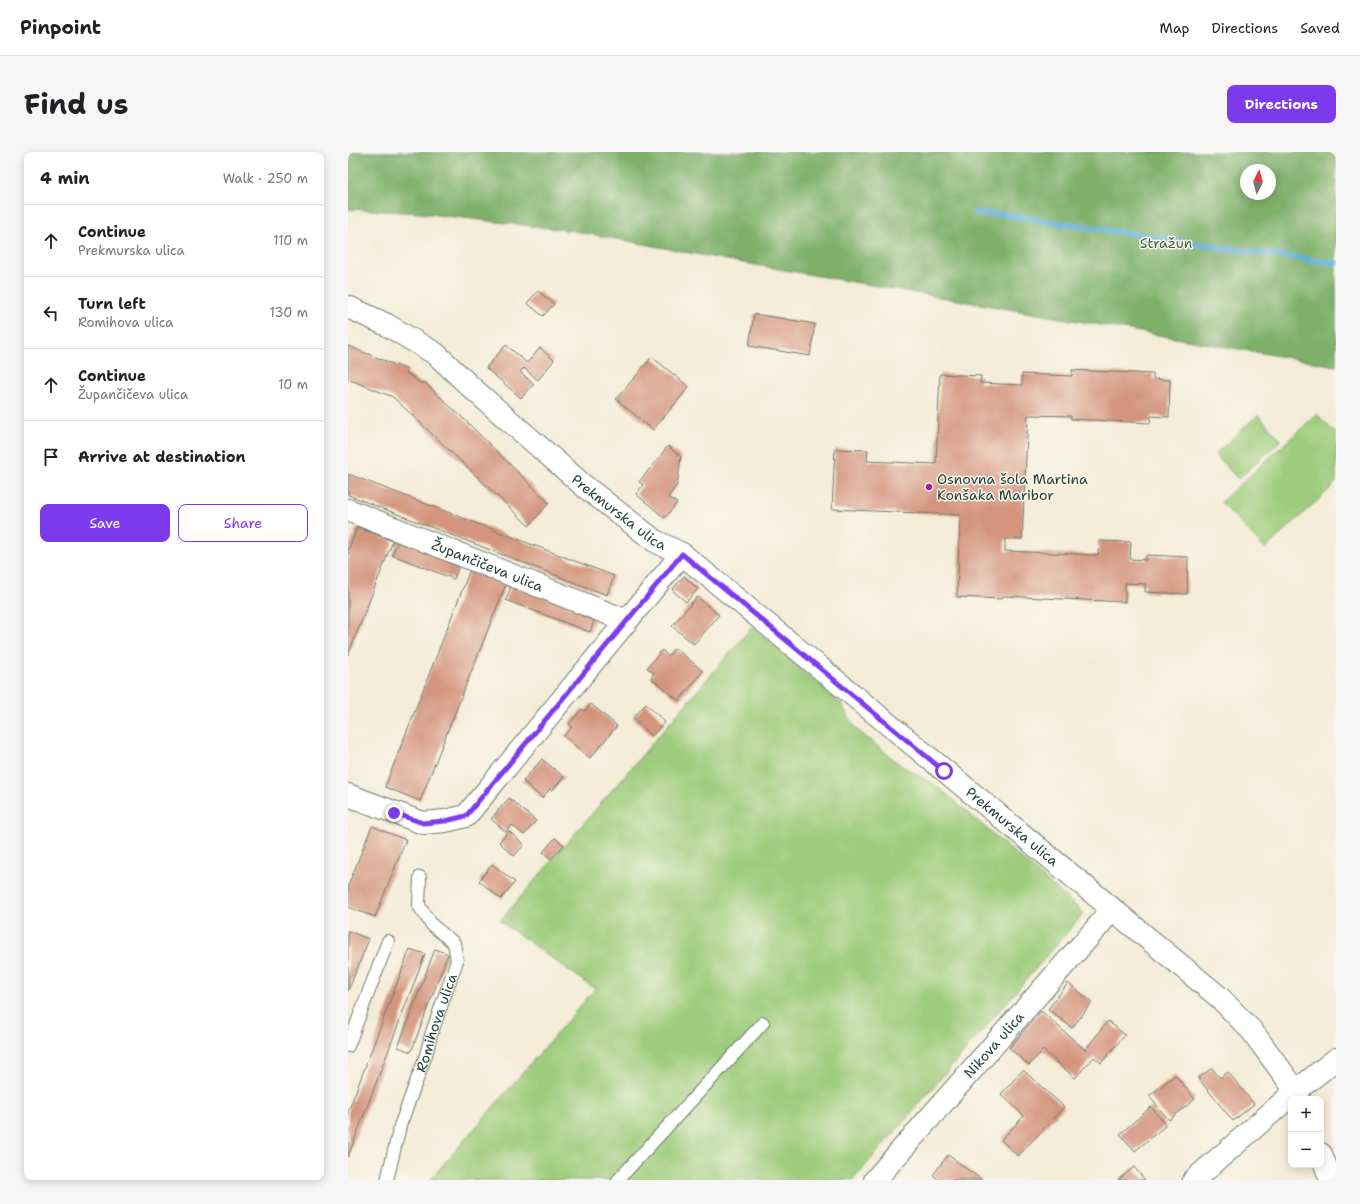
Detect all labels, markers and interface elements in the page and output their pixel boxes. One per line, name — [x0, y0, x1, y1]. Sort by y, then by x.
text: Pinpoint — [20, 15, 101, 40]
text: Map — [1160, 19, 1190, 37]
text: Directions — [1212, 19, 1278, 37]
text: Saved — [1300, 19, 1340, 37]
text: Find us — [24, 85, 129, 123]
button: Directions — [1227, 85, 1336, 123]
north arrow — [1240, 164, 1276, 200]
text: 4 min — [40, 167, 90, 189]
text: Walk · 250 m — [223, 170, 308, 187]
text: Continue — [78, 222, 146, 242]
icon: ahead — [40, 230, 62, 252]
text: 110 m — [273, 232, 308, 249]
park label: Stražun — [1140, 234, 1193, 252]
text: Prekmurska ulica — [78, 242, 185, 259]
text: Turn left — [78, 294, 146, 314]
icon: left — [40, 302, 62, 324]
text: 130 m — [270, 304, 308, 321]
text: Romihova ulica — [78, 314, 173, 331]
text: Continue — [78, 366, 146, 386]
icon: ahead — [40, 374, 62, 396]
text: 10 m — [278, 376, 308, 393]
text: Župančičeva ulica — [78, 386, 188, 403]
icon: arrive — [40, 446, 62, 468]
text: Arrive at destination — [78, 447, 246, 467]
street label: Prekmurska ulica — [568, 470, 669, 554]
place label: Osnovna šola Martina Konšaka Maribor — [937, 470, 1088, 504]
marker: Osnovna šola Martina Konšaka Maribor — [924, 482, 934, 492]
button: Save — [40, 504, 170, 542]
button: Share — [178, 504, 308, 542]
street label: Župančičeva ulica — [429, 535, 546, 596]
route start — [935, 762, 953, 780]
street label: Prekmurska ulica — [962, 783, 1062, 870]
route end — [385, 804, 403, 822]
street label: Romihova ulica — [412, 971, 461, 1075]
street label: Nikova ulica — [960, 1008, 1028, 1082]
map controls — [1288, 1096, 1324, 1168]
button: + — [1288, 1096, 1324, 1132]
button: − — [1288, 1132, 1324, 1168]

